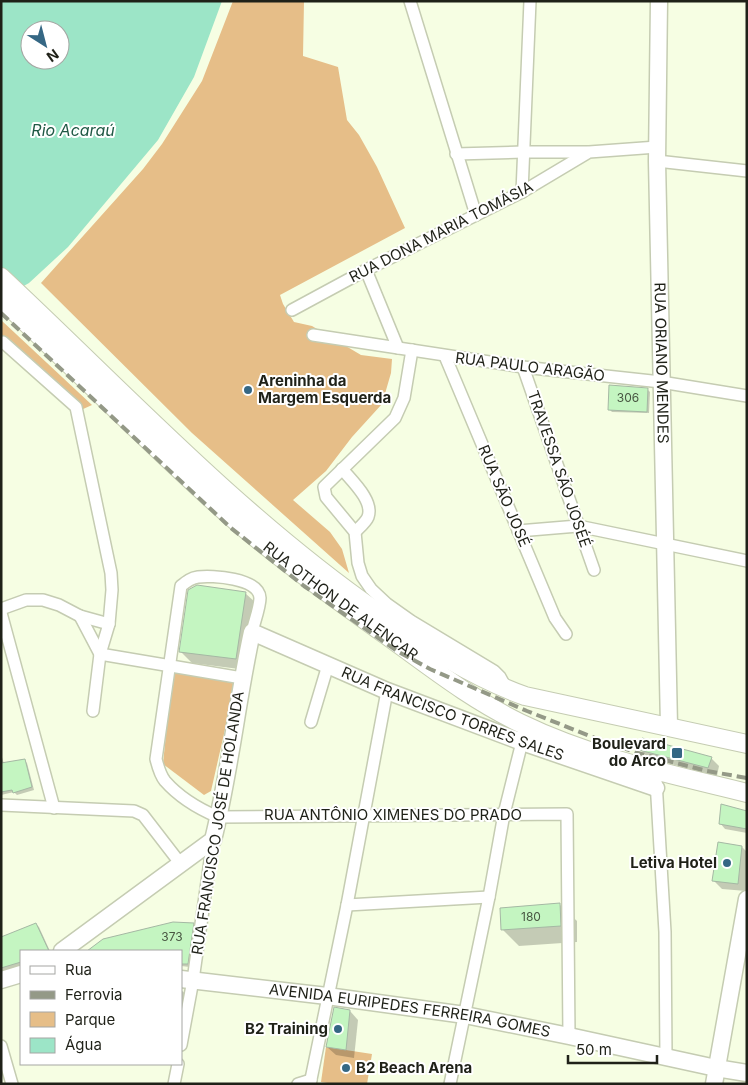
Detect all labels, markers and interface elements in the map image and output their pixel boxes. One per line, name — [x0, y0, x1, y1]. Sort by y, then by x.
north arrow — [20, 20, 70, 70]
text: N — [44, 46, 62, 66]
water label: Rio Acaraú — [31, 120, 115, 140]
street label: RUA DONA MARIA TOMÁSIA — [346, 177, 536, 286]
street label: RUA ORIANO MENDES — [651, 282, 673, 444]
street label: RUA PAULO ARAGÃO — [454, 348, 606, 385]
place label: Areninha da Margem Esquerda — [258, 371, 391, 407]
marker: Areninha da Margem Esquerda — [242, 384, 254, 396]
street label: TRAVESSA SÃO JOSÉÉ — [524, 388, 595, 550]
house number: 306 — [617, 390, 639, 405]
street label: RUA SÃO JOSÉ — [474, 442, 534, 550]
street label: RUA OTHON DE ALENCAR — [259, 537, 422, 664]
street label: RUA FRANCISCO TORRES SALES — [339, 662, 566, 765]
street label: RUA FRANCISCO JOSÉ DE HOLANDA — [187, 690, 248, 956]
place label: Boulevard do Arco — [592, 734, 666, 770]
marker: Boulevard do Arco — [670, 746, 684, 760]
street label: RUA ANTÔNIO XIMENES DO PRADO — [264, 805, 522, 824]
place label: Letiva Hotel — [630, 853, 717, 872]
marker: Letiva Hotel — [721, 857, 733, 869]
house number: 180 — [521, 909, 541, 924]
house number: 373 — [161, 929, 183, 944]
legend — [20, 950, 182, 1065]
text: Rua — [65, 960, 92, 979]
street label: AVENIDA EURIPEDES FERREIRA GOMES — [268, 979, 552, 1041]
text: Ferrovia — [65, 985, 122, 1004]
text: Parque — [65, 1010, 115, 1029]
place label: B2 Training — [245, 1019, 328, 1038]
marker: B2 Training — [332, 1023, 344, 1035]
scale bar — [568, 1032, 657, 1064]
text: Água — [65, 1035, 102, 1054]
text: 50 m — [576, 1040, 612, 1059]
place label: B2 Beach Arena — [356, 1058, 472, 1077]
marker: B2 Beach Arena — [340, 1062, 352, 1074]

